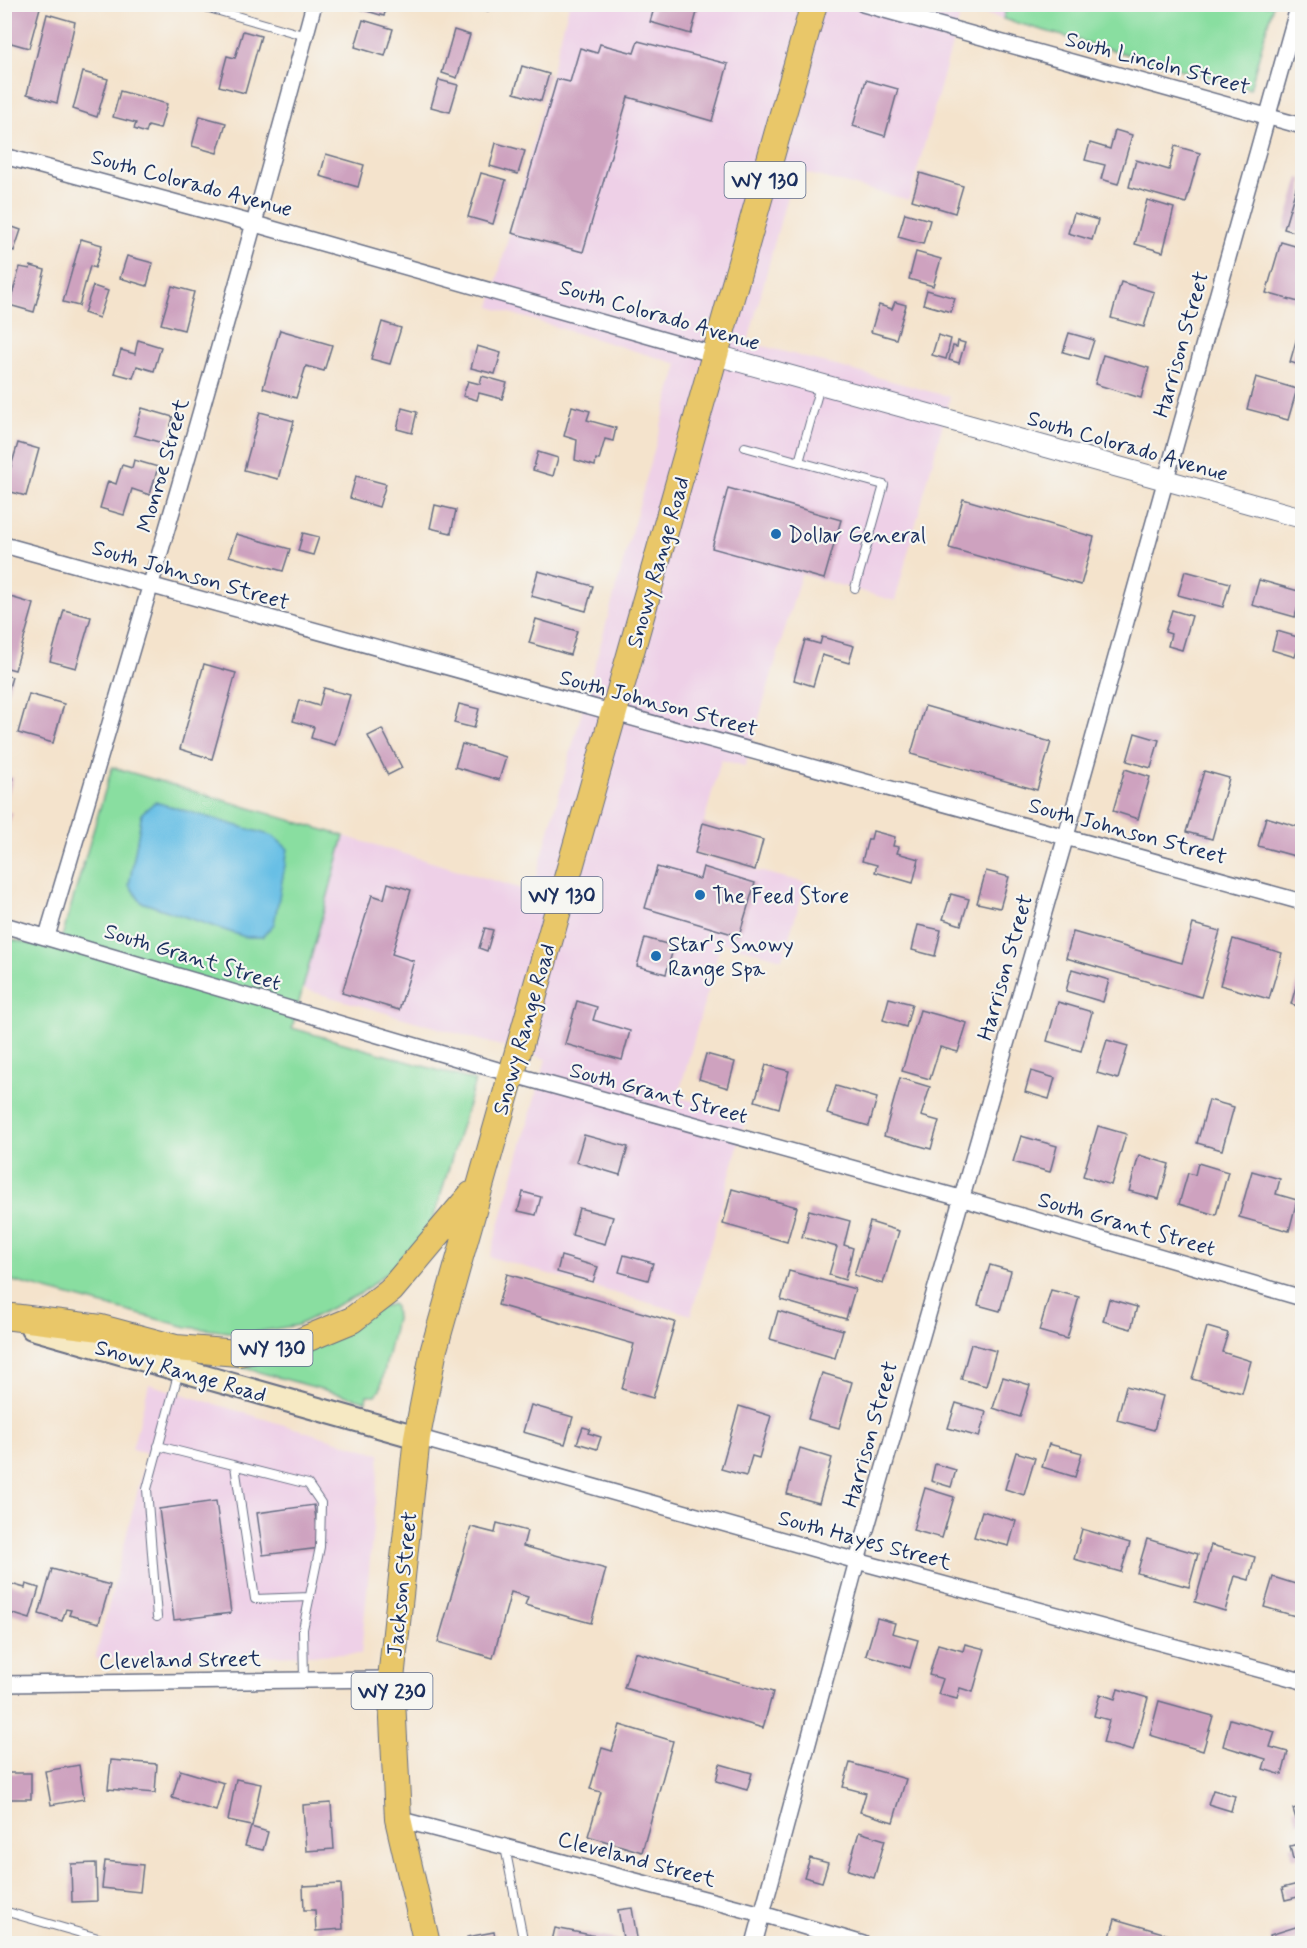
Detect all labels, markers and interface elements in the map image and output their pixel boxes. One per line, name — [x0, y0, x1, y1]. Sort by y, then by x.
street label: South Lincoln Street — [1062, 26, 1253, 102]
street label: South Colorado Avenue — [88, 144, 295, 224]
road number: WY 130 — [724, 162, 806, 198]
street label: Harrison Street — [1148, 268, 1216, 421]
street label: South Colorado Avenue — [556, 274, 763, 358]
street label: Monroe Street — [131, 395, 196, 536]
street label: South Colorado Avenue — [1024, 405, 1231, 489]
street label: Snowy Range Road — [621, 474, 698, 652]
place label: Dollar General — [788, 522, 926, 550]
marker: Dollar General — [769, 527, 783, 541]
street label: South Johnson Street — [88, 534, 292, 618]
street label: South Johnson Street — [556, 664, 761, 744]
street label: South Johnson Street — [1025, 792, 1230, 872]
road number: WY 130 — [522, 877, 602, 913]
place label: The Feed Store — [712, 883, 849, 911]
marker: The Feed Store — [693, 888, 707, 902]
street label: Harrison Street — [972, 891, 1040, 1044]
street label: South Grant Street — [101, 918, 284, 998]
place label: Star's Snowy Range Spa — [668, 931, 794, 987]
street label: Snowy Range Road — [487, 941, 564, 1119]
marker: Star's Snowy Range Spa — [649, 949, 663, 963]
street label: South Grant Street — [566, 1057, 751, 1131]
street label: South Grant Street — [1034, 1186, 1218, 1264]
road number: WY 130 — [232, 1330, 312, 1366]
street label: Snowy Range Road — [91, 1334, 269, 1411]
street label: Harrison Street — [837, 1358, 905, 1511]
street label: South Hayes Street — [775, 1504, 954, 1578]
street label: Jackson Street — [381, 1510, 425, 1658]
street label: Cleveland Street — [99, 1646, 261, 1676]
road number: WY 230 — [352, 1673, 432, 1709]
street label: Cleveland Street — [554, 1825, 719, 1894]

